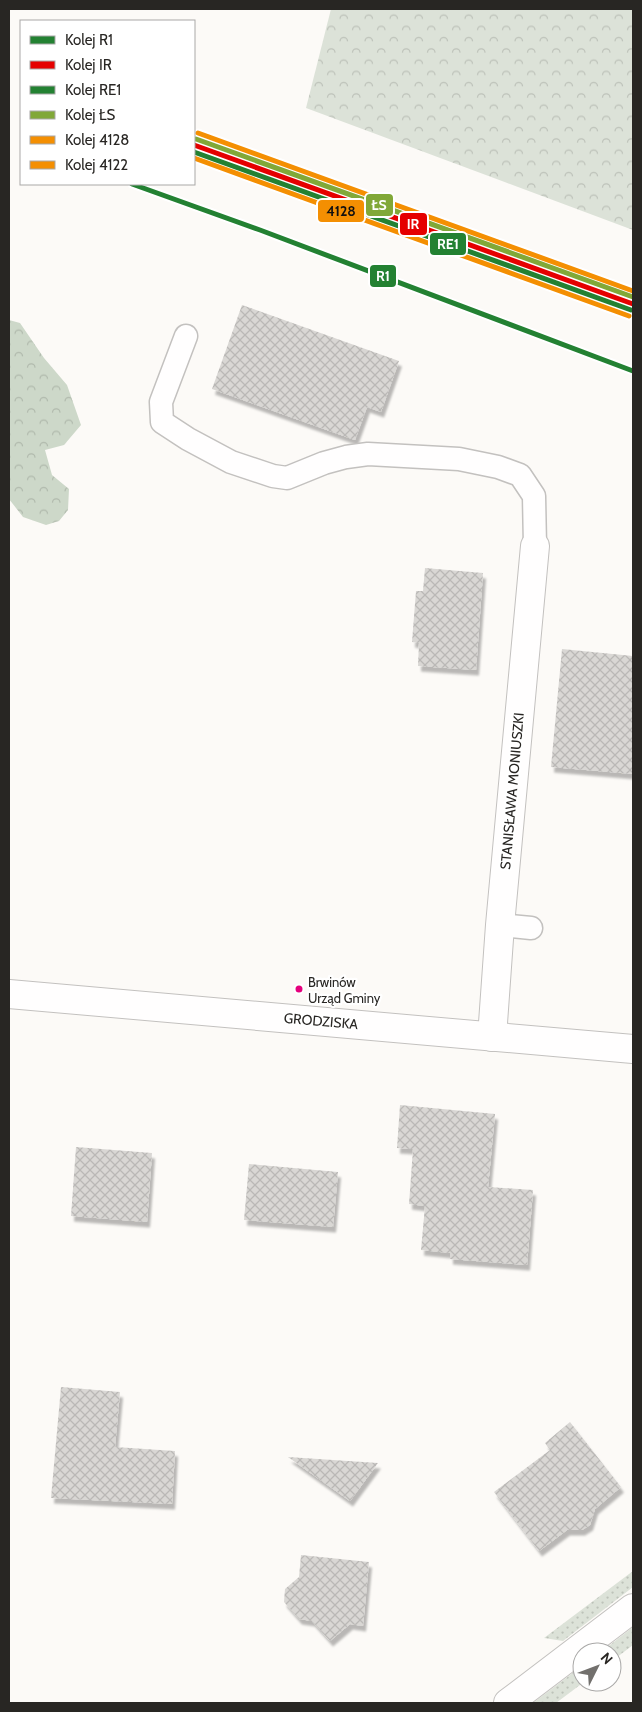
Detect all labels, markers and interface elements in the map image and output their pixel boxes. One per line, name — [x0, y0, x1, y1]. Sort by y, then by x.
legend — [20, 20, 195, 185]
text: Kolej R1 — [65, 31, 113, 49]
text: Kolej IR — [65, 56, 112, 74]
text: Kolej RE1 — [65, 81, 121, 99]
text: Kolej ŁS — [65, 106, 115, 124]
text: Kolej 4128 — [65, 131, 129, 149]
text: Kolej 4122 — [65, 156, 128, 174]
line badge: ŁS — [365, 193, 394, 217]
text: ŁS — [371, 196, 387, 214]
line badge: 4128 — [317, 199, 365, 223]
text: 4128 — [326, 202, 356, 220]
line badge: IR — [399, 212, 428, 236]
text: IR — [407, 215, 420, 233]
line badge: RE1 — [429, 232, 467, 256]
text: RE1 — [437, 235, 459, 253]
line badge: R1 — [369, 264, 397, 288]
text: R1 — [376, 267, 390, 285]
street label: STANISŁAWA MONIUSZKI — [496, 712, 528, 870]
place label: Brwinów Urząd Gminy — [308, 974, 381, 1006]
marker: Brwinów Urząd Gminy — [294, 984, 304, 994]
street label: GRODZISKA — [283, 1009, 359, 1033]
north arrow — [572, 1642, 622, 1692]
text: N — [597, 1649, 617, 1668]

